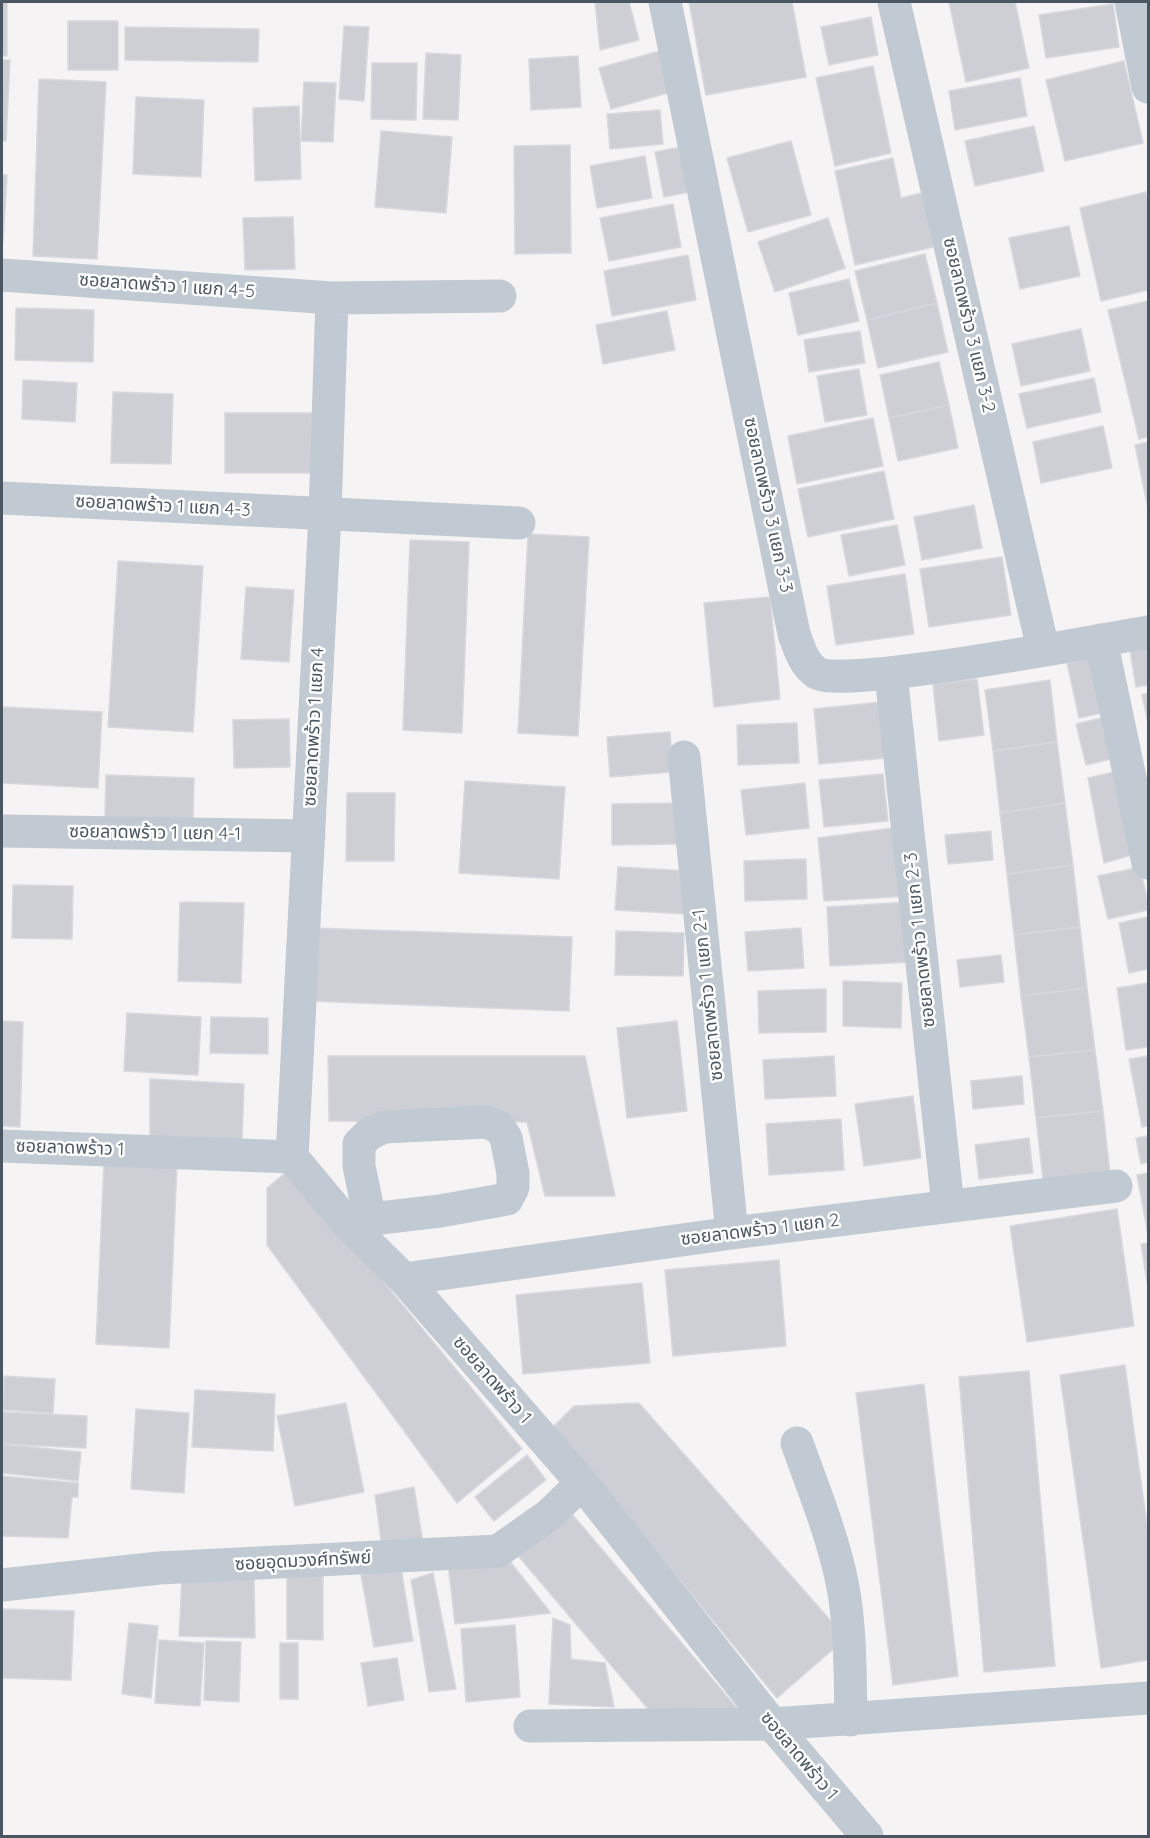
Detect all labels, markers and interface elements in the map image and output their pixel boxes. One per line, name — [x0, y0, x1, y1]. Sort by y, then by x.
street label: ซอยลาดพร้าว 3 แยก 3-2 — [938, 235, 1000, 415]
street label: ซอยลาดพร้าว 1 แยก 4-5 — [78, 269, 256, 303]
street label: ซอยลาดพร้าว 3 แยก 3-3 — [739, 416, 797, 594]
street label: ซอยลาดพร้าว 1 แยก 4-3 — [75, 491, 251, 521]
street label: ซอยลาดพร้าว 1 แยก 4 — [299, 647, 329, 807]
street label: ซอยลาดพร้าว 1 แยก 4-1 — [69, 821, 241, 845]
street label: ซอยลาดพร้าว 1 แยก 2-3 — [900, 851, 940, 1029]
street label: ซอยลาดพร้าว 1 แยก 2-1 — [688, 908, 728, 1082]
street label: ซอยลาดพร้าว 1 — [15, 1135, 125, 1161]
street label: ซอยลาดพร้าว 1 แยก 2 — [679, 1210, 841, 1250]
street label: ซอยลาดพร้าว 1 — [448, 1332, 536, 1428]
street label: ซอยอุดมวงศ์ทรัพย์ — [234, 1547, 372, 1575]
street label: ซอยลาดพร้าว 1 — [756, 1707, 842, 1805]

